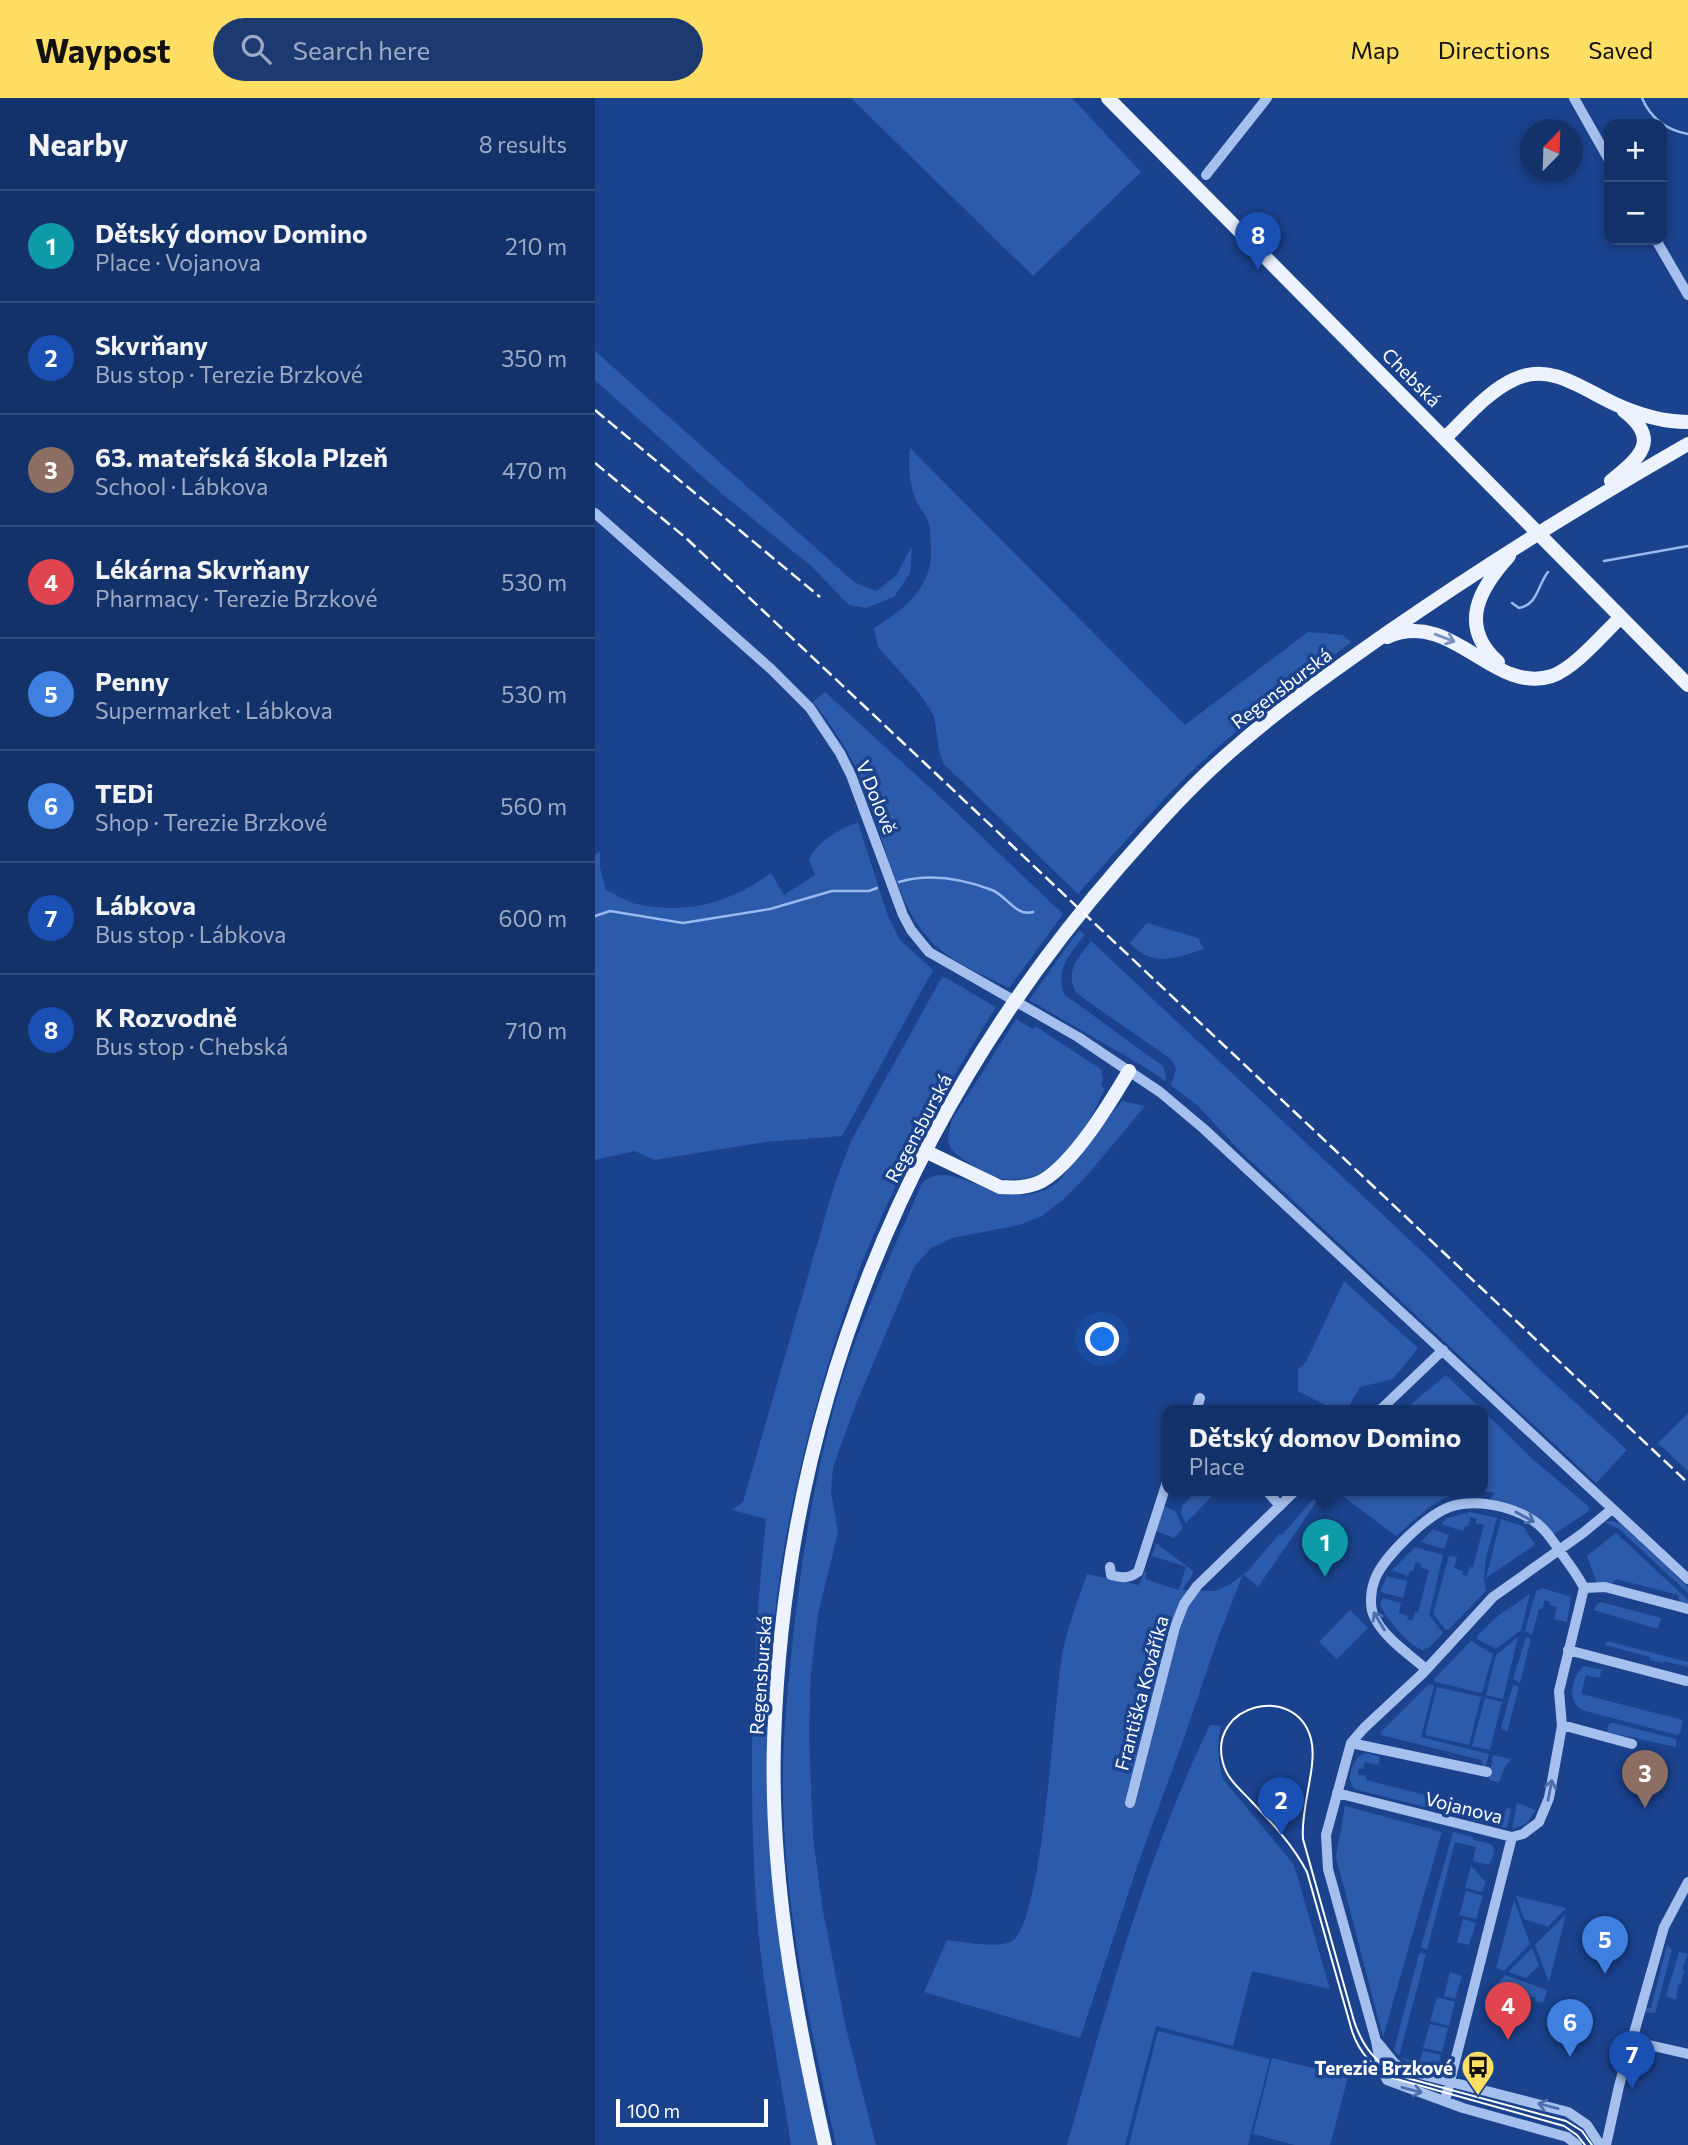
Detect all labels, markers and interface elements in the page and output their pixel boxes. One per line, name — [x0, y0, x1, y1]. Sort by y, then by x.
search box — [213, 18, 703, 81]
text: Waypost — [35, 29, 171, 70]
icon: search — [237, 30, 275, 68]
text: Search here — [293, 34, 430, 65]
text: Map — [1350, 35, 1400, 64]
text: Directions — [1438, 35, 1550, 64]
text: Saved — [1588, 35, 1653, 64]
north arrow — [1520, 119, 1583, 182]
map controls — [1604, 119, 1667, 245]
button: + — [1604, 119, 1667, 182]
text: Nearby — [28, 125, 128, 162]
text: 8 results — [479, 130, 567, 158]
button: − — [1604, 182, 1667, 245]
pin: 8 — [1235, 212, 1281, 270]
text: Dětský domov Domino — [95, 217, 368, 248]
text: 1 — [46, 232, 56, 260]
text: 210 m — [505, 232, 567, 260]
text: Place · Vojanova — [95, 248, 261, 276]
text: Skvrňany — [95, 329, 208, 360]
street label: Chebská — [1378, 343, 1446, 411]
text: 2 — [44, 344, 58, 372]
text: 350 m — [501, 344, 567, 372]
text: Bus stop · Terezie Brzkové — [95, 360, 363, 388]
text: 63. mateřská škola Plzeň — [95, 441, 388, 472]
text: 3 — [44, 456, 58, 484]
text: 470 m — [502, 456, 567, 484]
text: School · Lábkova — [95, 472, 268, 500]
text: Lékárna Skvrňany — [95, 553, 310, 584]
text: 4 — [44, 568, 58, 596]
text: 530 m — [501, 568, 567, 596]
text: Pharmacy · Terezie Brzkové — [95, 584, 378, 612]
one-way arrow — [1434, 632, 1456, 645]
street label: Regensburská — [1226, 643, 1336, 733]
text: Penny — [95, 665, 169, 696]
text: 5 — [44, 680, 58, 708]
text: 530 m — [501, 680, 567, 708]
text: Supermarket · Lábkova — [95, 696, 333, 724]
street label: V Dolově — [852, 757, 902, 837]
text: TEDi — [95, 777, 154, 808]
text: 6 — [44, 792, 58, 820]
text: 560 m — [500, 792, 567, 820]
text: Shop · Terezie Brzkové — [95, 808, 327, 836]
text: Lábkova — [95, 889, 196, 920]
text: 7 — [45, 904, 57, 932]
text: 600 m — [499, 904, 567, 932]
text: Bus stop · Lábkova — [95, 920, 286, 948]
text: K Rozvodně — [95, 1001, 237, 1032]
text: 8 — [44, 1016, 58, 1044]
text: 710 m — [506, 1016, 567, 1044]
text: Bus stop · Chebská — [95, 1032, 288, 1060]
street label: Regensburská — [880, 1070, 956, 1186]
your location — [1085, 1322, 1119, 1356]
popup — [1162, 1405, 1488, 1496]
text: Dětský domov Domino — [1189, 1421, 1461, 1452]
text: Place — [1189, 1452, 1245, 1480]
one-way arrow — [1514, 1511, 1534, 1525]
pin: 1 — [1302, 1519, 1348, 1577]
one-way arrow — [1372, 1611, 1386, 1631]
street label: Františka Kováříka — [1109, 1613, 1173, 1773]
street label: Regensburská — [744, 1614, 776, 1736]
pin: 3 — [1622, 1750, 1668, 1808]
pin: 2 — [1258, 1777, 1304, 1835]
one-way arrow — [1543, 1779, 1557, 1802]
street label: Vojanova — [1423, 1786, 1505, 1828]
pin: 5 — [1582, 1916, 1628, 1974]
pin: 4 — [1485, 1982, 1531, 2040]
pin: 6 — [1547, 1999, 1593, 2057]
pin: 7 — [1609, 2031, 1655, 2089]
bus stop icon: Terezie Brzkové — [1459, 2048, 1497, 2097]
place label: Terezie Brzkové — [1314, 2056, 1453, 2079]
one-way arrow — [1401, 2084, 1423, 2097]
scale bar — [616, 2096, 768, 2128]
one-way arrow — [1538, 2098, 1560, 2111]
text: 100 m — [627, 2099, 680, 2122]

